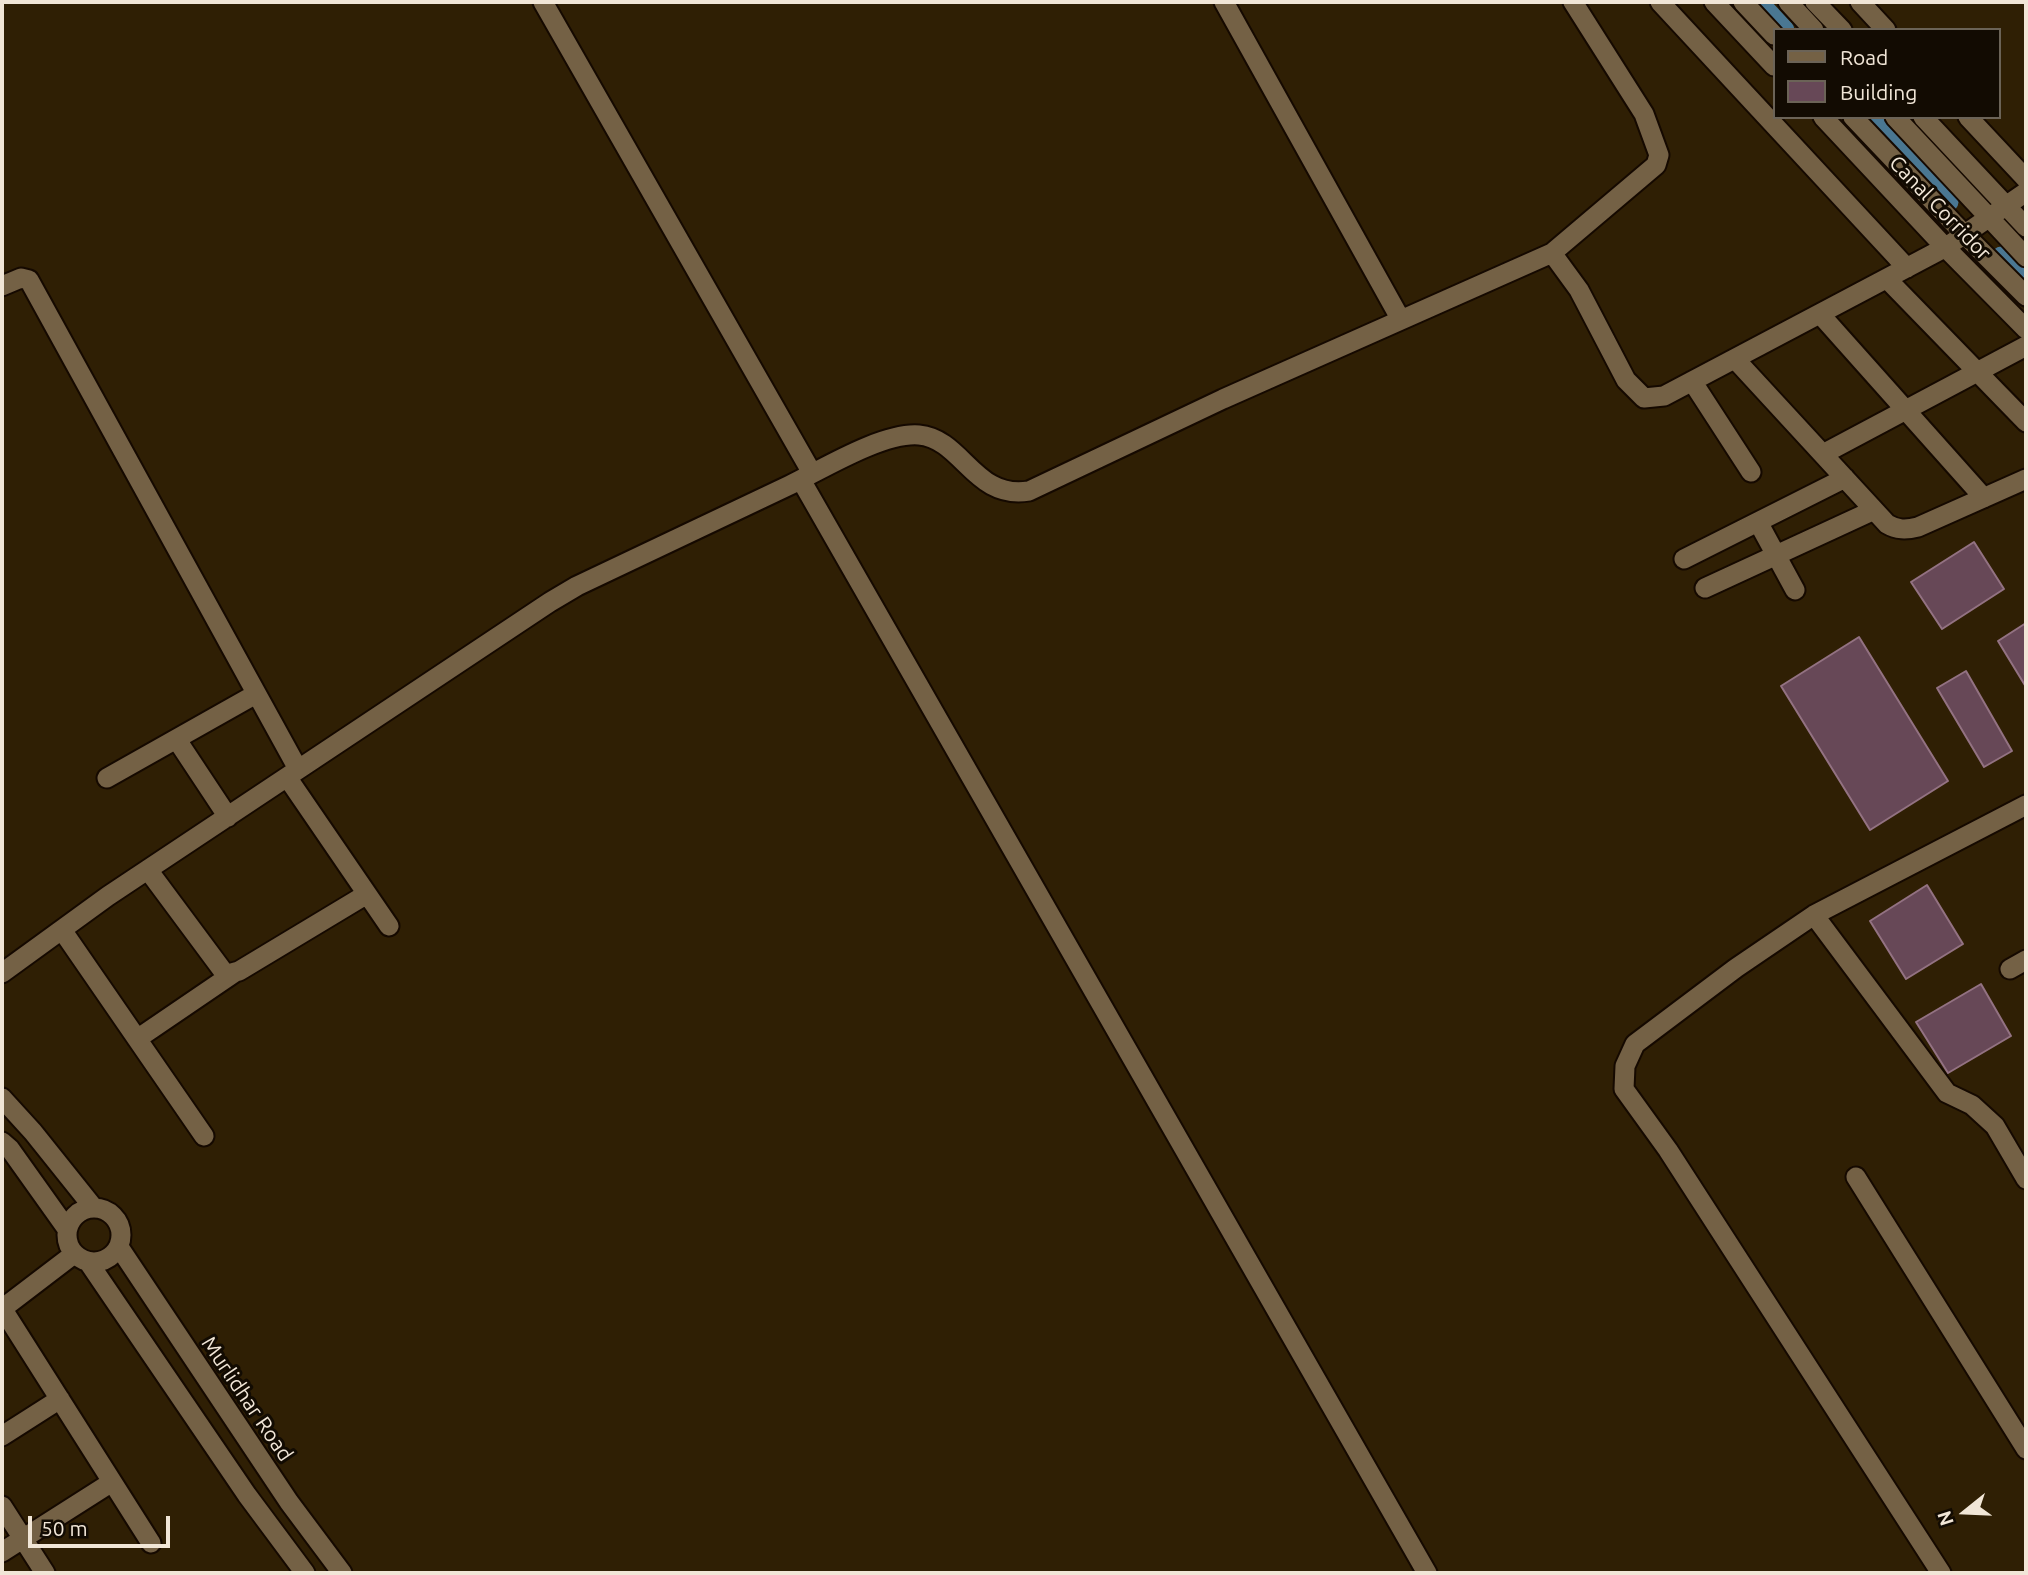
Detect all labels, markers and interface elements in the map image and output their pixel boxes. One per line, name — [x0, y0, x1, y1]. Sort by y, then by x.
legend — [1772, 28, 2000, 119]
text: Road — [1840, 45, 1888, 69]
text: Building — [1840, 80, 1917, 104]
street label: Canal Corridor — [1884, 151, 1996, 265]
street label: Murlidhar Road — [196, 1332, 298, 1466]
north arrow — [1930, 1477, 2000, 1547]
scale bar — [32, 1502, 173, 1546]
text: N — [1932, 1508, 1958, 1529]
text: 50 m — [41, 1516, 88, 1540]

